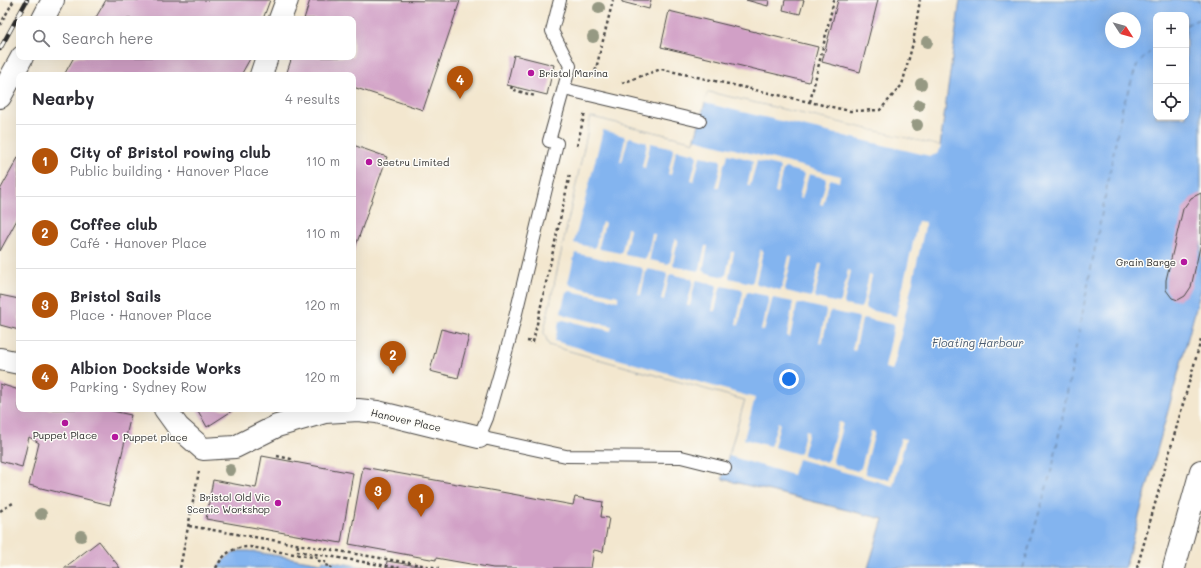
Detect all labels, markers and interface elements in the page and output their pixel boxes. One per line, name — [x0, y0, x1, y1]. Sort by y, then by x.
north arrow — [1105, 12, 1141, 48]
map controls — [1153, 12, 1189, 120]
button: + — [1153, 12, 1189, 48]
search box — [16, 16, 356, 60]
icon: search — [30, 27, 52, 49]
text: Search here — [62, 28, 153, 48]
button: − — [1153, 48, 1189, 84]
pin: 4 — [447, 66, 473, 99]
place label: Bristol Marina — [539, 66, 608, 80]
marker: Bristol Marina — [526, 68, 536, 78]
button: locate — [1153, 84, 1189, 120]
text: Nearby — [32, 87, 94, 109]
text: 4 results — [285, 90, 340, 107]
text: City of Bristol rowing club — [70, 142, 271, 162]
text: 1 — [42, 152, 48, 169]
text: 110 m — [306, 152, 340, 169]
place label: Seetru Limited — [377, 155, 449, 169]
marker: Seetru Limited — [364, 157, 374, 167]
text: Public building · Hanover Place — [70, 162, 269, 179]
text: Coffee club — [70, 214, 158, 234]
text: 2 — [41, 224, 49, 241]
text: 110 m — [306, 224, 340, 241]
text: Café · Hanover Place — [70, 234, 207, 251]
place label: Grain Barge — [1116, 255, 1176, 269]
marker: Grain Barge — [1179, 257, 1189, 267]
text: Bristol Sails — [70, 286, 161, 306]
text: 3 — [41, 296, 49, 313]
text: 120 m — [304, 296, 340, 313]
text: Place · Hanover Place — [70, 306, 212, 323]
water label: Floating Harbour — [932, 335, 1024, 350]
pin: 2 — [380, 341, 406, 374]
text: Albion Dockside Works — [70, 358, 241, 378]
text: 4 — [41, 368, 49, 385]
text: 120 m — [304, 368, 340, 385]
your location — [779, 369, 799, 389]
text: Parking · Sydney Row — [70, 378, 207, 395]
street label: Hanover Place — [370, 405, 442, 435]
marker: Puppet Place — [60, 418, 70, 428]
place label: Puppet Place — [33, 428, 97, 442]
place label: Puppet place — [123, 430, 188, 444]
marker: Puppet place — [110, 432, 120, 442]
pin: 3 — [365, 477, 391, 510]
pin: 1 — [408, 484, 434, 517]
place label: Bristol Old Vic Scenic Workshop — [187, 490, 270, 516]
marker: Bristol Old Vic Scenic Workshop — [273, 498, 283, 508]

